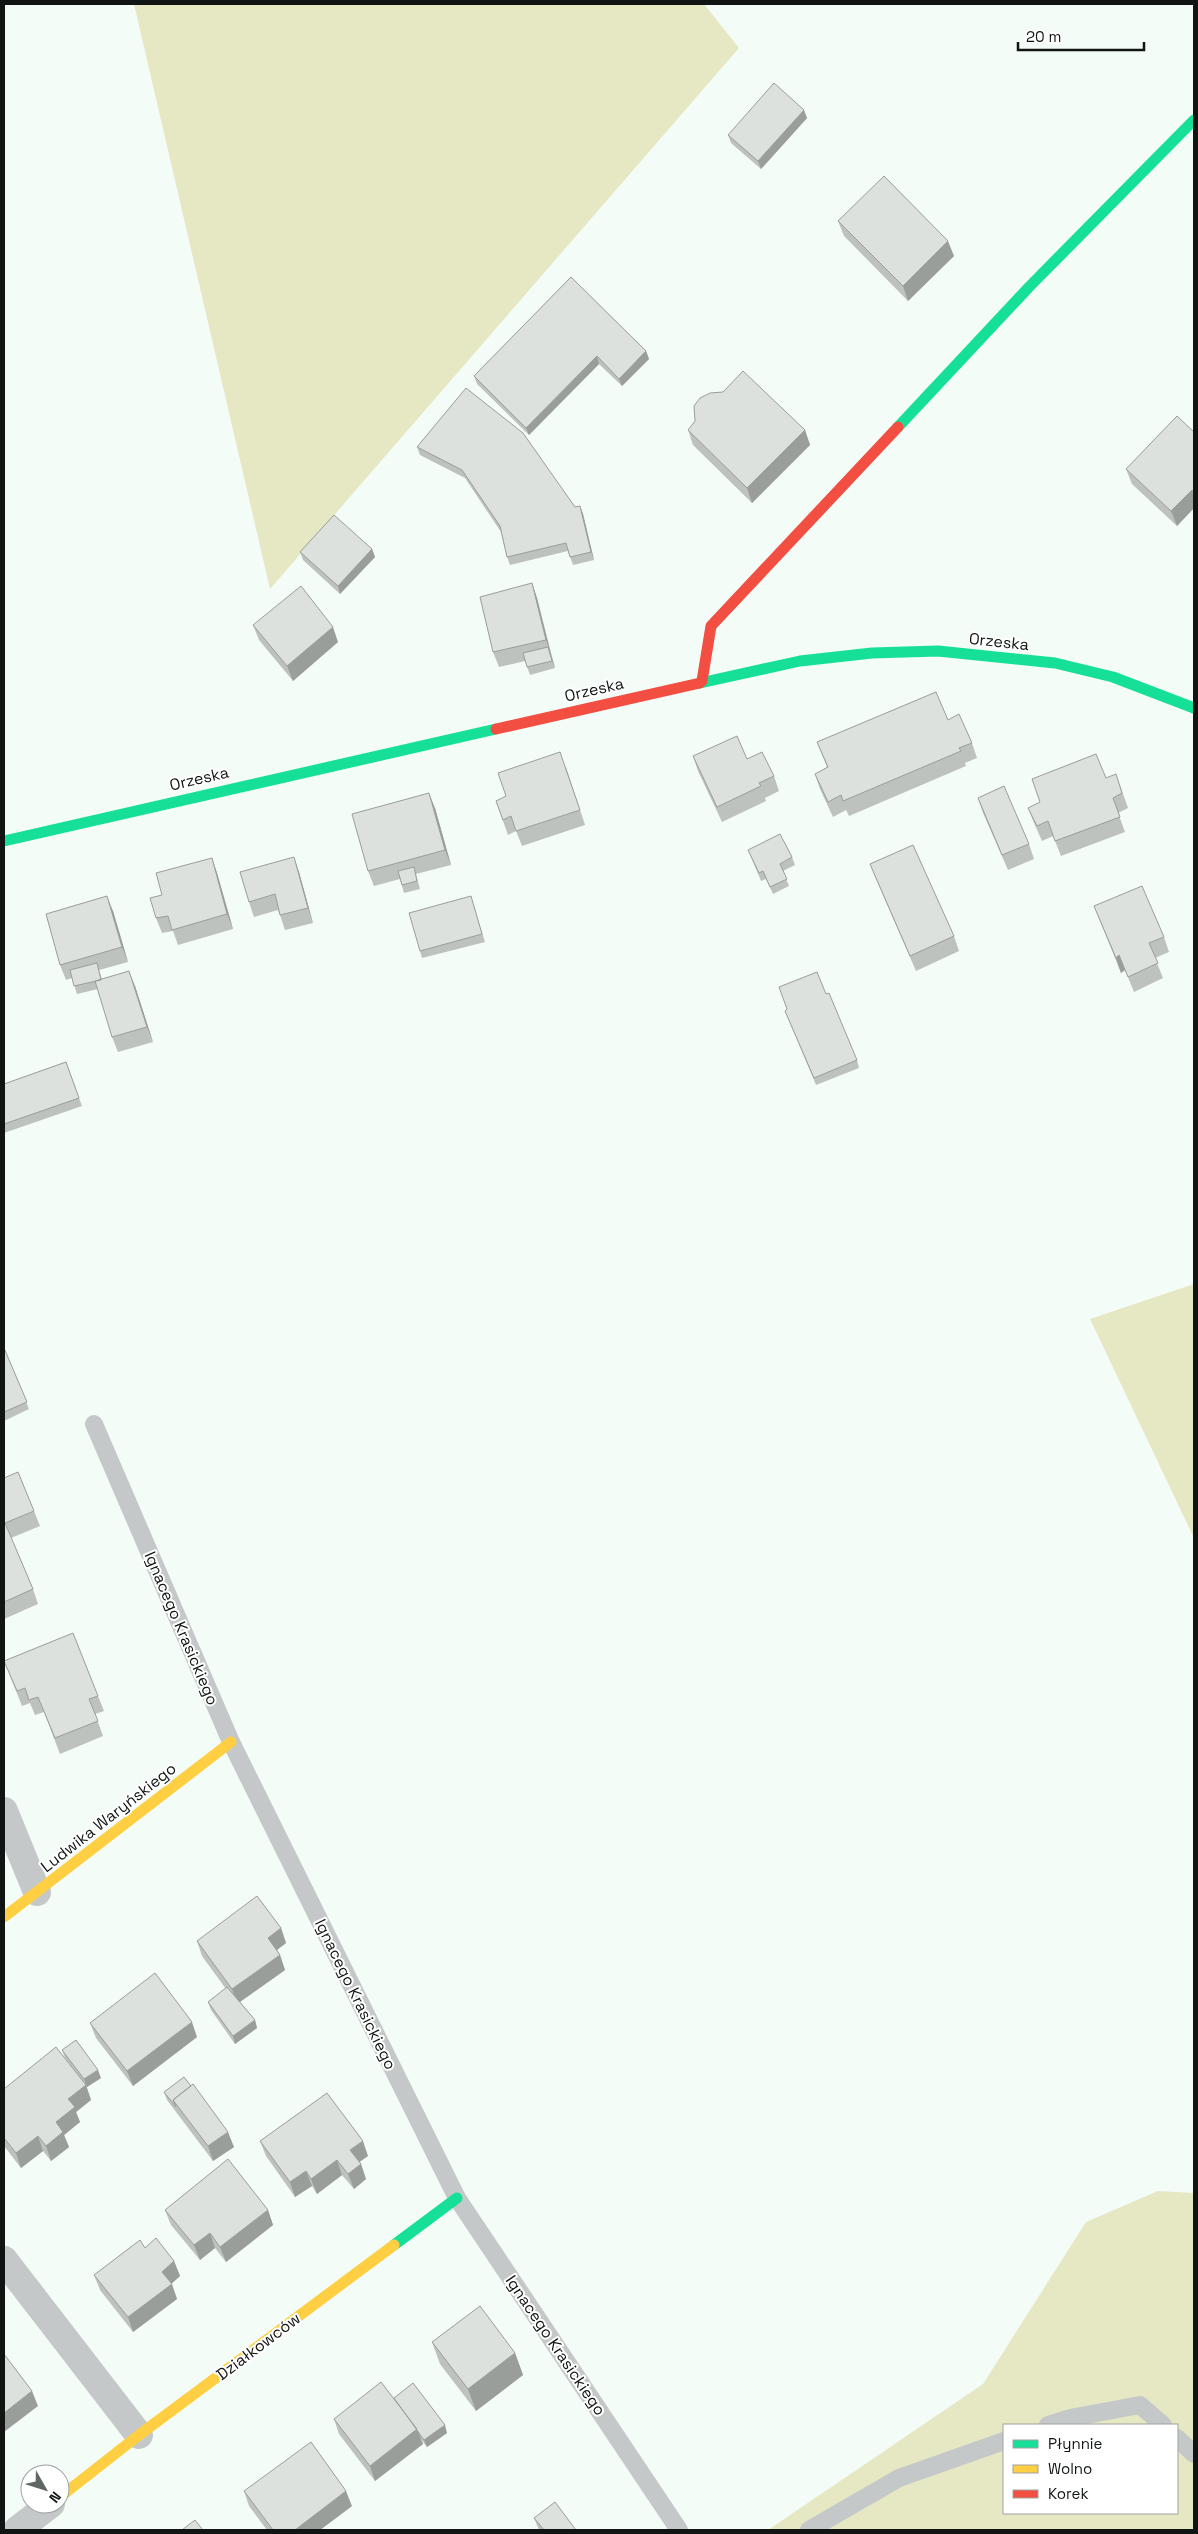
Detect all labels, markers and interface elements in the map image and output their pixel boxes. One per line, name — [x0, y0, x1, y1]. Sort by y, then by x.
scale bar — [1018, 20, 1144, 52]
text: 20 m — [1026, 27, 1061, 46]
street label: Orzeska — [968, 628, 1030, 655]
street label: Orzeska — [562, 672, 626, 706]
street label: Orzeska — [167, 761, 231, 795]
street label: Ignacego Krasickiego — [140, 1548, 223, 1708]
street label: Ludwika Waryńskiego — [36, 1758, 180, 1877]
street label: Ignacego Krasickiego — [310, 1915, 401, 2073]
street label: Ignacego Krasickiego — [501, 2271, 610, 2420]
street label: Działkowców — [212, 2308, 305, 2385]
legend — [1003, 2424, 1178, 2514]
text: Płynnie — [1048, 2434, 1102, 2453]
text: Wolno — [1048, 2459, 1092, 2478]
north arrow — [20, 2464, 70, 2514]
text: Korek — [1048, 2484, 1088, 2503]
text: N — [45, 2488, 65, 2506]

